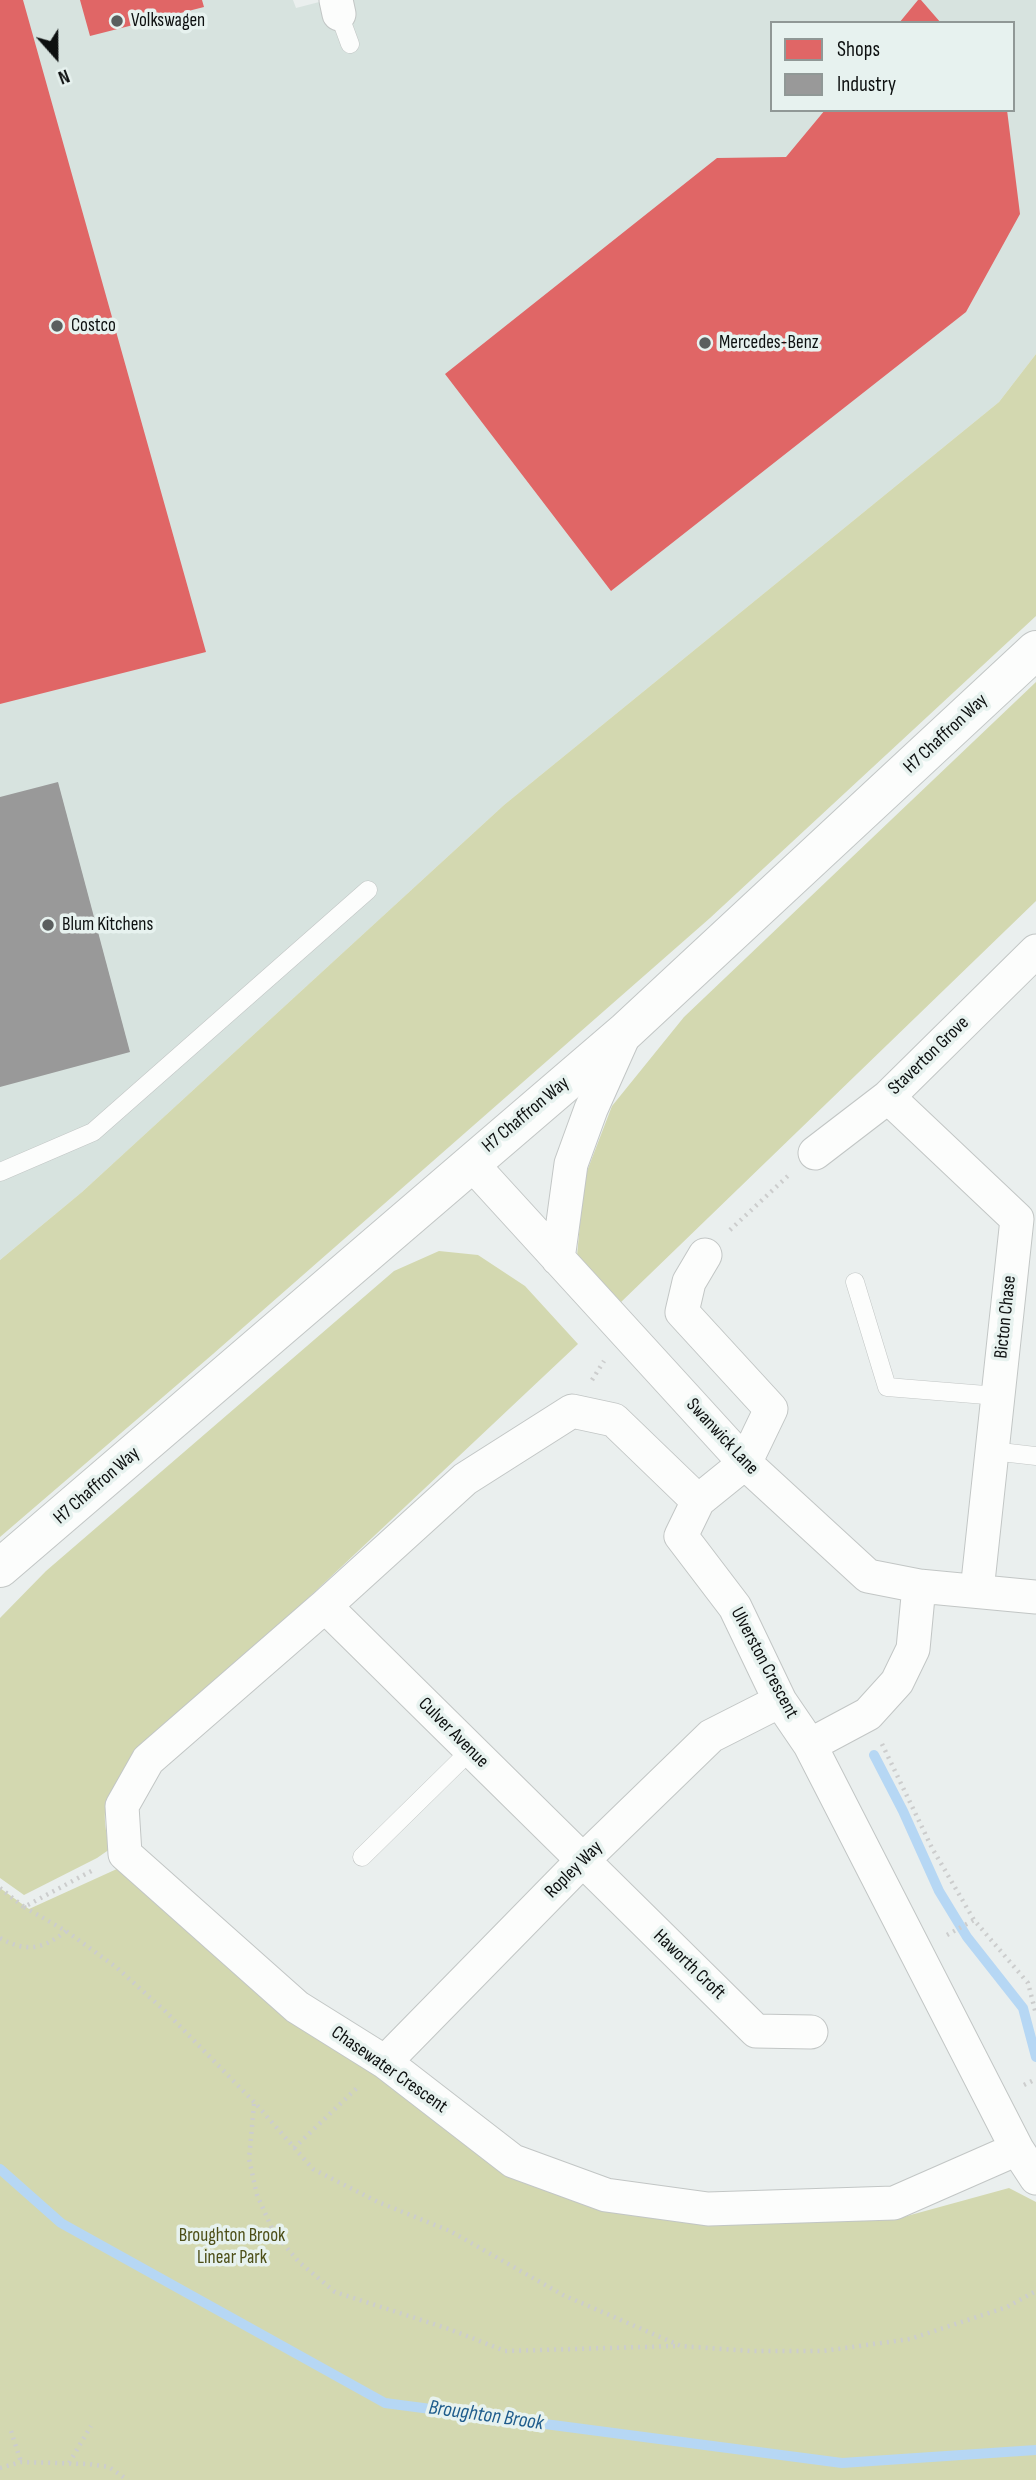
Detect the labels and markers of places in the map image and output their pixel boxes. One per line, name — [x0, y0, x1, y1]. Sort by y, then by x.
place label: Volkswagen — [131, 10, 205, 32]
marker: Volkswagen — [109, 13, 125, 29]
place label: Costco — [71, 315, 116, 337]
marker: Costco — [49, 318, 65, 334]
place label: Mercedes-Benz — [719, 332, 819, 354]
marker: Mercedes-Benz — [697, 335, 713, 351]
place label: Blum Kitchens — [62, 914, 153, 936]
marker: Blum Kitchens — [40, 917, 56, 933]

